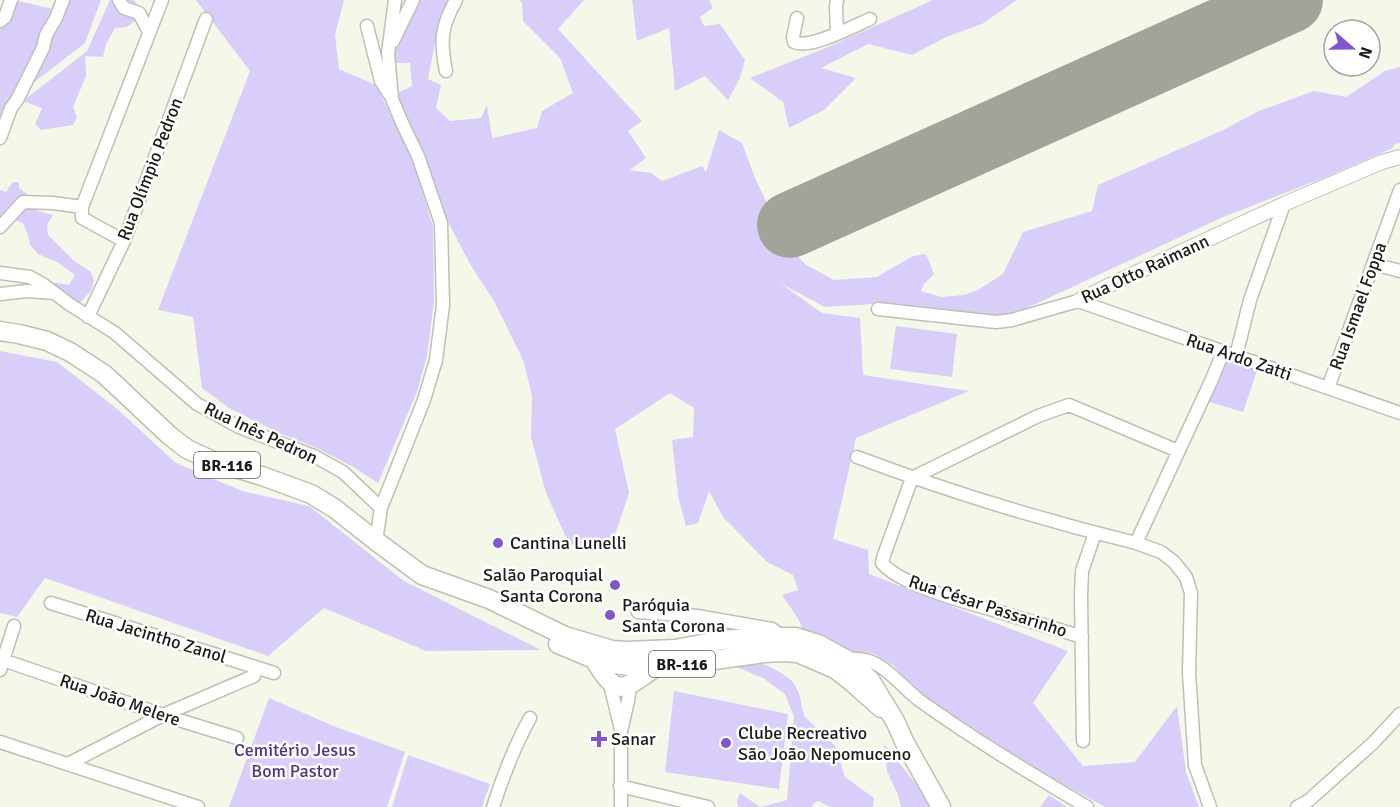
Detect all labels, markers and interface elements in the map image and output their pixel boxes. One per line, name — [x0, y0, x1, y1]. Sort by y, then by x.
north arrow — [1322, 18, 1382, 78]
text: N — [1354, 44, 1376, 61]
street label: Rua Olímpio Pedron — [113, 95, 187, 243]
street label: Rua Otto Raimann — [1077, 230, 1213, 308]
street label: Rua Ismael Foppa — [1325, 239, 1391, 373]
street label: Rua Ardo Zatti — [1183, 329, 1295, 385]
street label: Rua Inês Pedron — [201, 397, 321, 469]
road number: BR-116 — [194, 452, 260, 478]
place label: Cantina Lunelli — [510, 532, 627, 554]
marker: Cantina Lunelli — [491, 536, 505, 550]
place label: Salão Paroquial Santa Corona — [483, 564, 603, 607]
street label: Rua César Passarinho — [906, 570, 1070, 642]
marker: Salão Paroquial Santa Corona — [608, 578, 622, 592]
place label: Paróquia Santa Corona — [622, 594, 725, 637]
street label: Rua Jacintho Zanol — [83, 604, 229, 668]
marker: Paróquia Santa Corona — [603, 608, 617, 622]
road number: BR-116 — [649, 651, 715, 677]
street label: Rua João Melere — [57, 669, 183, 731]
place label: Clube Recreativo São João Nepomuceno — [738, 722, 911, 765]
place label: Sanar — [611, 728, 656, 750]
marker: Sanar — [592, 732, 606, 746]
marker: Clube Recreativo São João Nepomuceno — [719, 736, 733, 750]
park label: Cemitério Jesus Bom Pastor — [234, 739, 356, 782]

